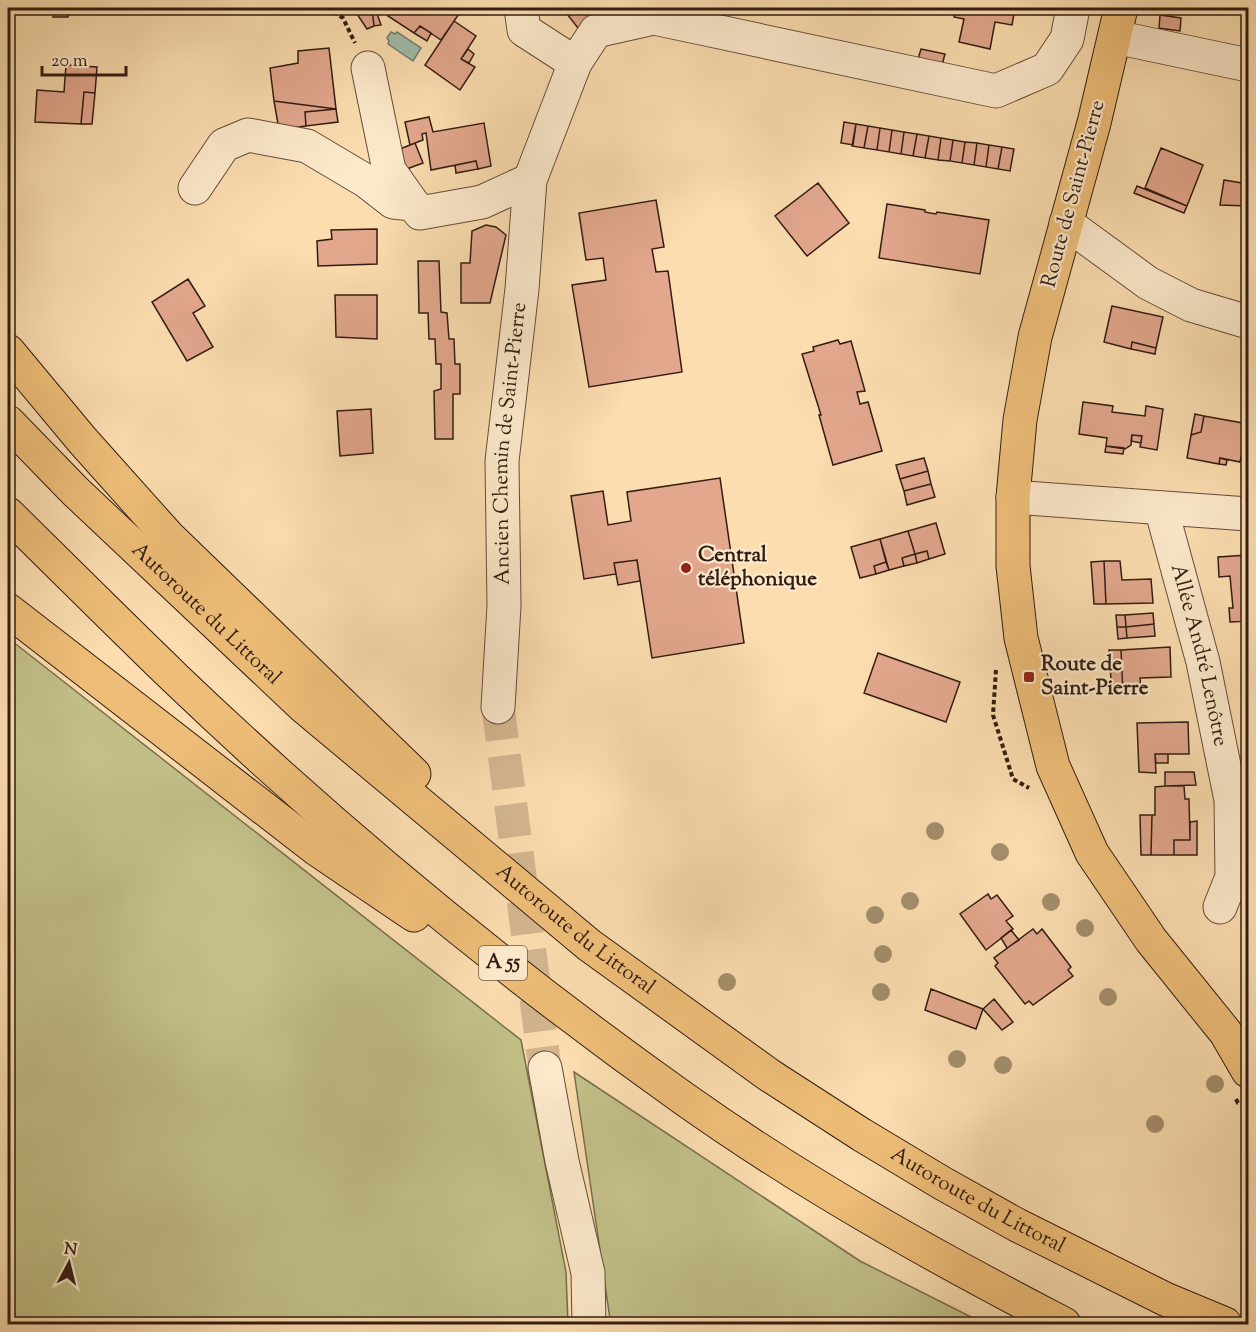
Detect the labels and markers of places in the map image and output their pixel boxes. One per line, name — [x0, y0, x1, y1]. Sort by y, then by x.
place label: Central téléphonique — [698, 541, 817, 595]
marker: Central téléphonique — [679, 561, 693, 575]
place label: Route de Saint-Pierre — [1041, 650, 1149, 704]
marker: Route de Saint-Pierre — [1022, 670, 1036, 684]

